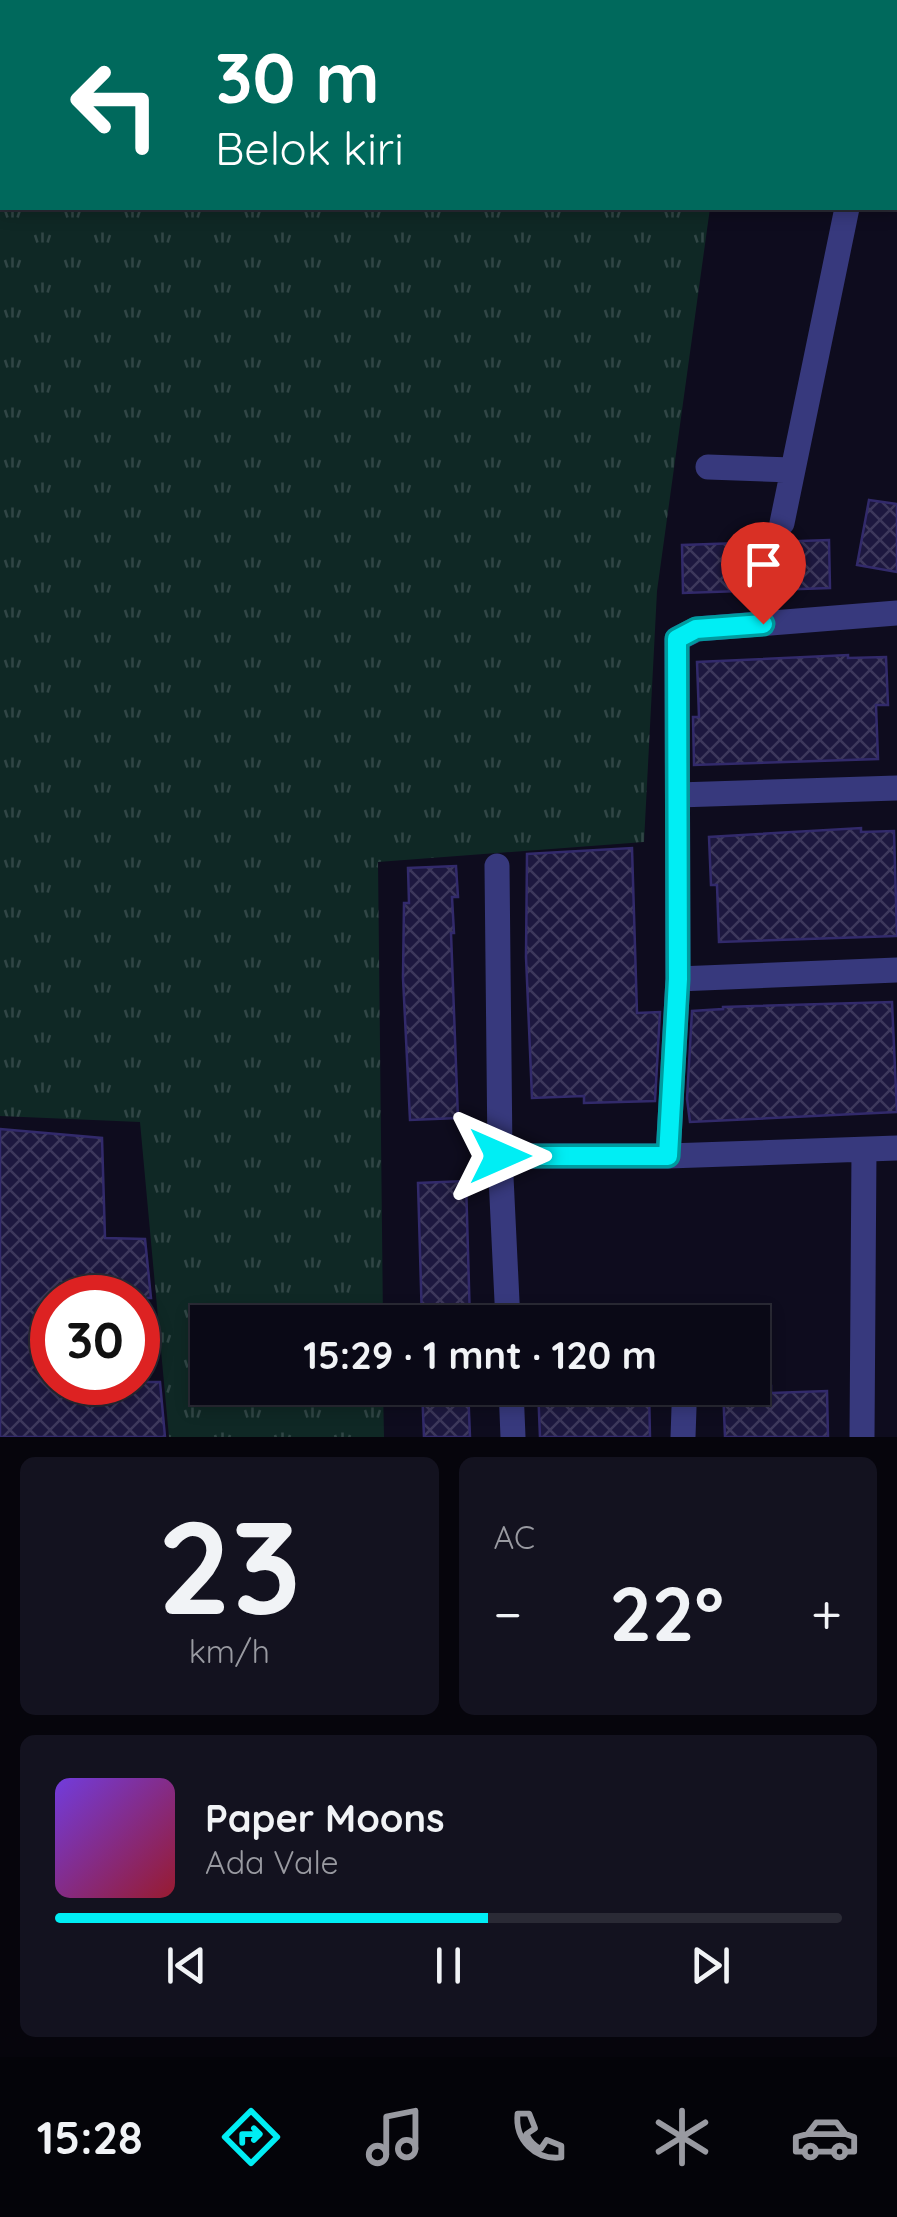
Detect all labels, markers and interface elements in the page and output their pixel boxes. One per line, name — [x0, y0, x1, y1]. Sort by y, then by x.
text: 30 m — [215, 33, 380, 121]
icon: left — [50, 40, 180, 170]
text: Belok kiri — [215, 120, 404, 176]
pin — [721, 522, 806, 625]
icon: arrive — [736, 537, 791, 592]
position arrow — [448, 1104, 552, 1208]
speed limit sign: 30 — [30, 1275, 160, 1405]
text: 15:29 · 1 mnt · 120 m — [303, 1331, 657, 1379]
text: 23 — [157, 1484, 301, 1647]
text: AC — [494, 1517, 535, 1557]
text: 22° — [609, 1566, 724, 1660]
text: − — [494, 1579, 522, 1648]
text: + — [811, 1579, 842, 1648]
text: km/h — [189, 1631, 270, 1671]
text: Paper Moons — [205, 1794, 445, 1842]
text: Ada Vale — [205, 1842, 339, 1882]
icon: previous — [159, 1938, 214, 1993]
icon: pause — [421, 1938, 476, 1993]
icon: next — [683, 1938, 738, 1993]
icon: directions — [216, 2102, 286, 2172]
icon: music — [360, 2102, 430, 2172]
icon: phone — [503, 2102, 573, 2172]
icon: climate — [647, 2102, 717, 2172]
icon: car — [790, 2102, 860, 2172]
text: 15:28 — [37, 2109, 143, 2165]

